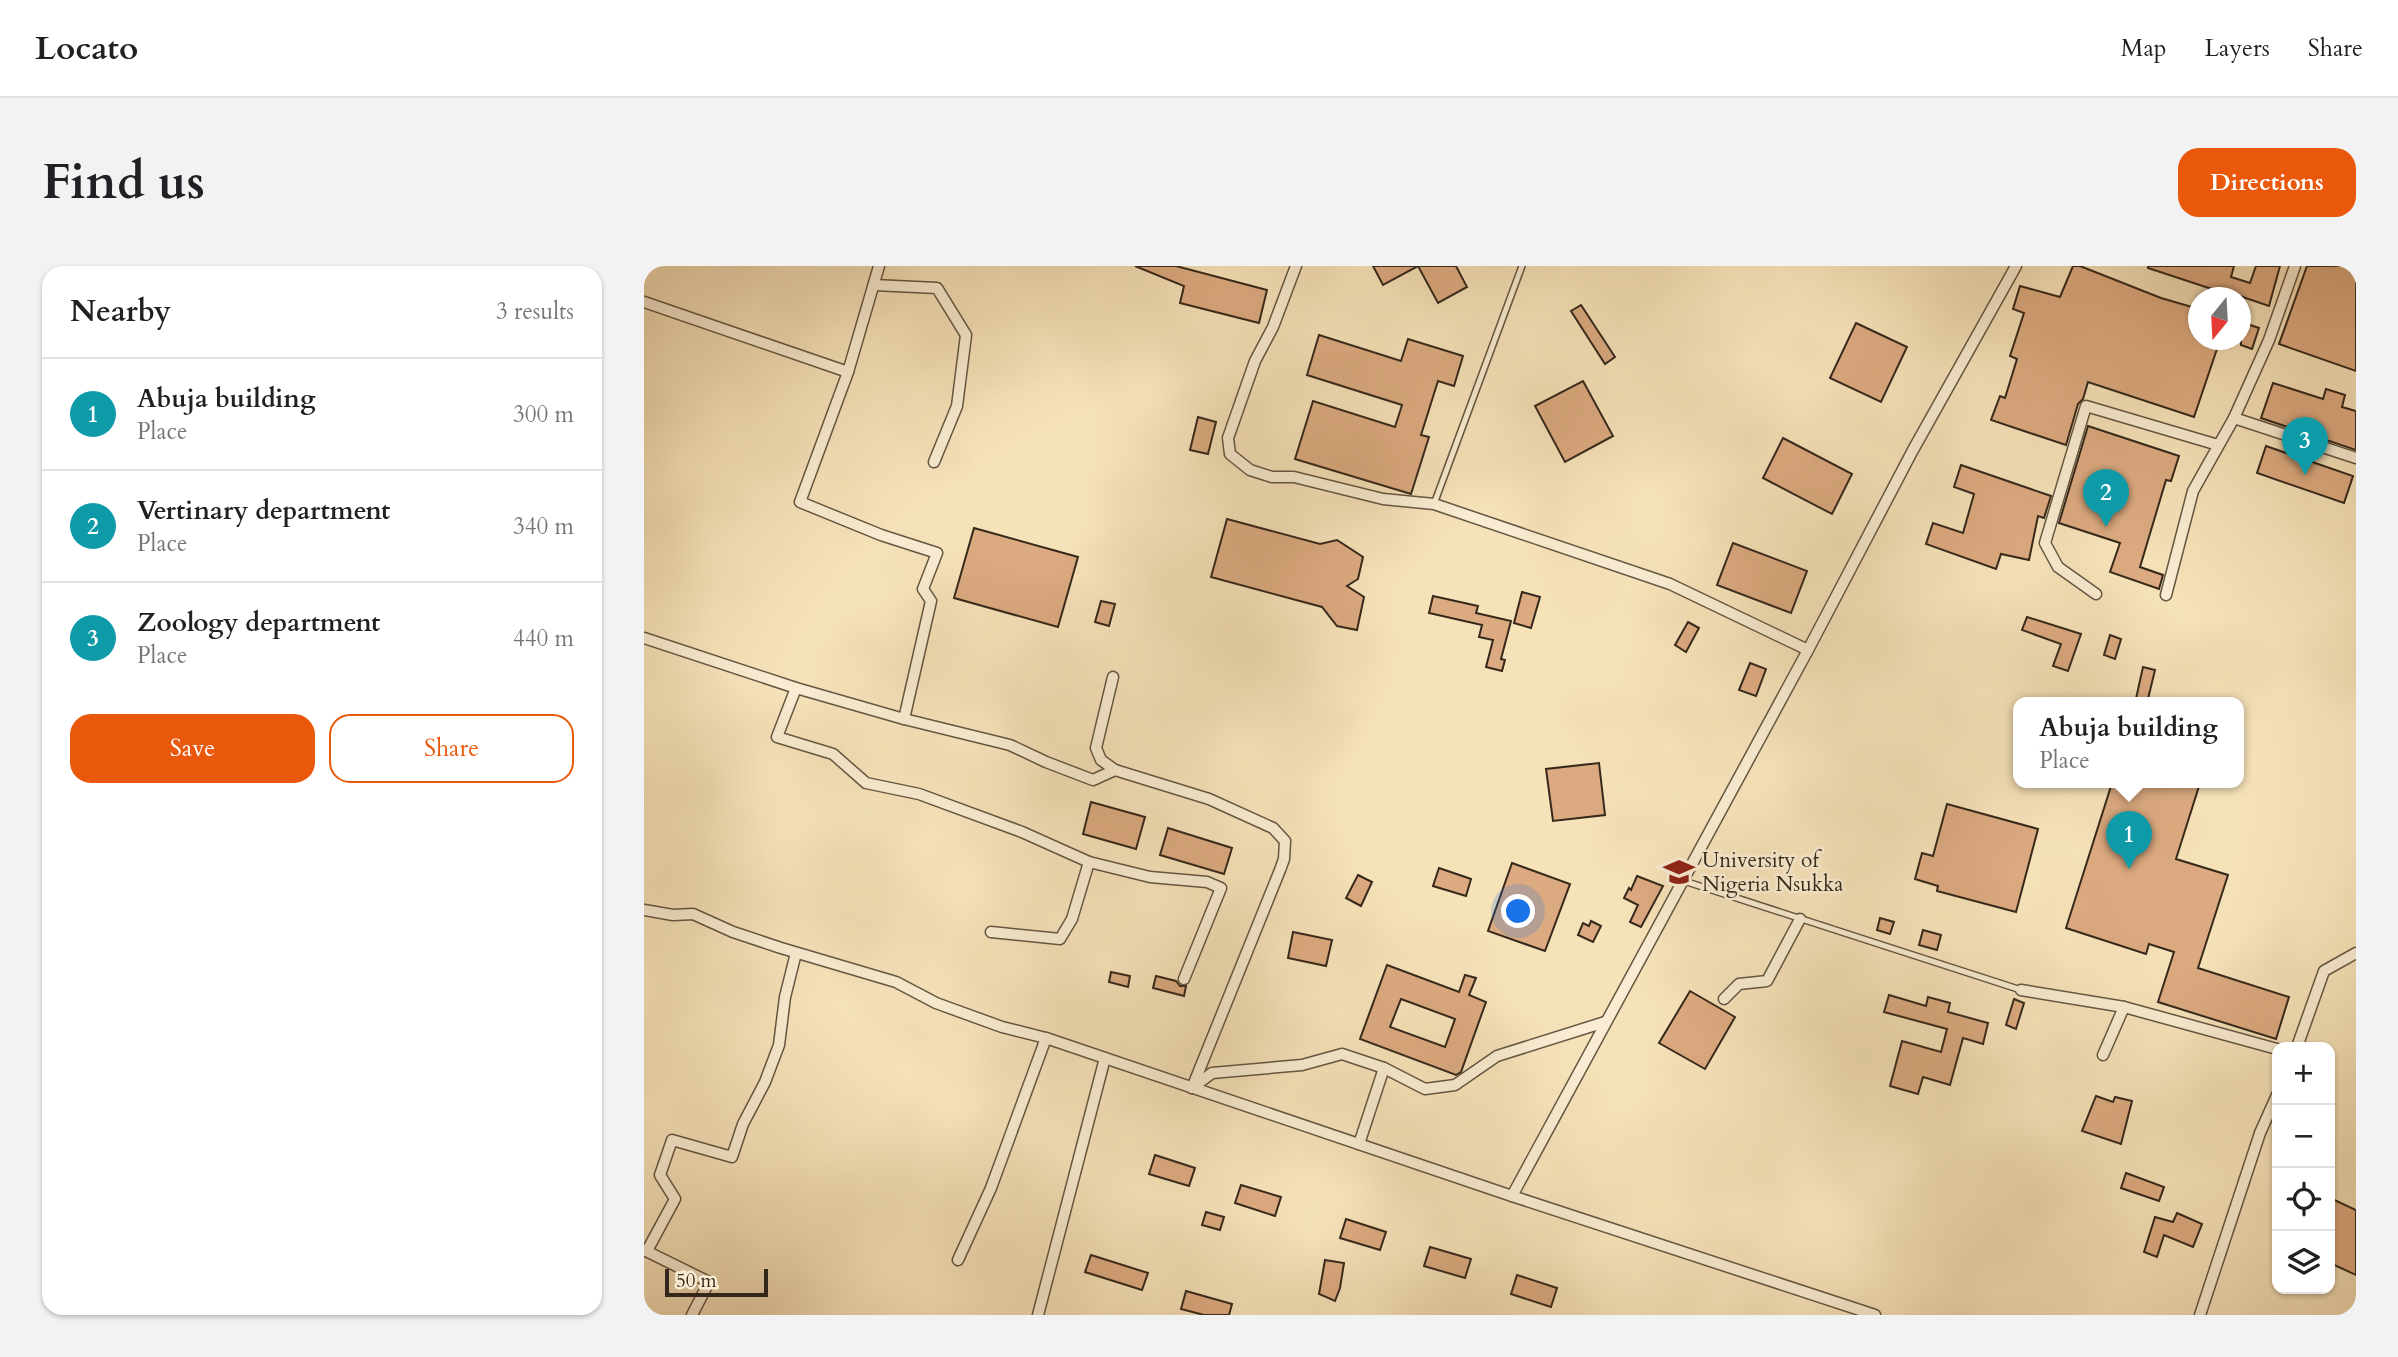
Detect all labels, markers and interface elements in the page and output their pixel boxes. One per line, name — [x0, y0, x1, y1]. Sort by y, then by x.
text: Locato — [35, 26, 138, 71]
text: Map — [2121, 32, 2167, 65]
text: Layers — [2205, 32, 2270, 65]
text: Share — [2308, 32, 2363, 65]
button: Directions — [2178, 148, 2356, 217]
text: Find us — [42, 149, 205, 216]
north arrow — [2188, 287, 2251, 350]
text: Nearby — [70, 291, 171, 332]
text: 3 results — [496, 296, 574, 327]
text: Abuja building — [137, 381, 316, 416]
text: 1 — [87, 399, 99, 430]
text: 300 m — [513, 399, 574, 430]
text: Place — [137, 416, 187, 447]
pin: 3 — [2282, 417, 2328, 475]
pin: 2 — [2083, 469, 2129, 527]
text: Vertinary department — [137, 493, 390, 528]
text: 2 — [87, 511, 99, 542]
text: 340 m — [513, 511, 574, 542]
text: Place — [137, 528, 187, 559]
text: Zoology department — [137, 605, 380, 640]
text: 3 — [87, 623, 99, 654]
text: 440 m — [513, 623, 574, 654]
text: Place — [137, 640, 187, 671]
popup — [2013, 697, 2244, 788]
text: Abuja building — [2039, 710, 2218, 745]
button: Save — [70, 714, 315, 783]
button: Share — [329, 714, 574, 783]
text: Place — [2039, 745, 2090, 776]
pin: 1 — [2106, 811, 2152, 869]
place label: University of Nigeria Nsukka — [1702, 846, 1843, 899]
school or university icon: University of Nigeria Nsukka — [1662, 855, 1696, 889]
your location — [1501, 894, 1535, 928]
map controls — [2272, 1042, 2335, 1294]
button: + — [2272, 1042, 2335, 1105]
button: − — [2272, 1105, 2335, 1168]
button: locate — [2272, 1168, 2335, 1231]
button: layers — [2272, 1231, 2335, 1294]
scale bar — [665, 1266, 768, 1298]
text: 50 m — [676, 1268, 717, 1294]

